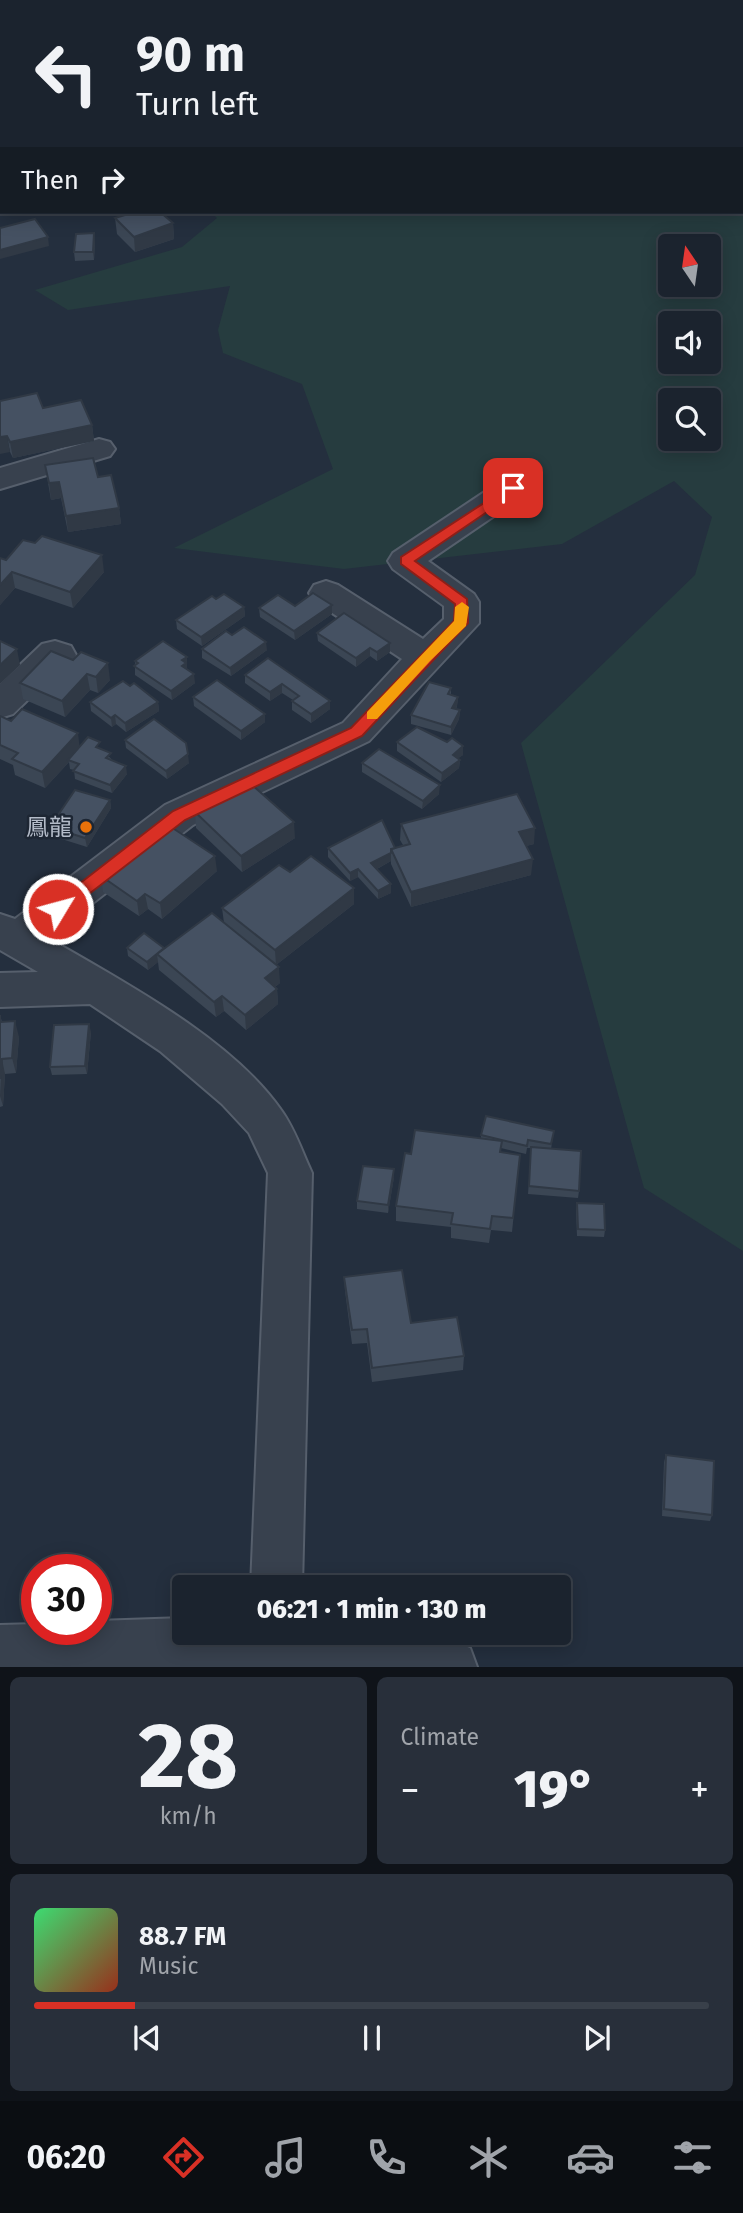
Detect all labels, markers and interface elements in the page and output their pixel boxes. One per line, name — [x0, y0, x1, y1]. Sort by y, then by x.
text: 90 m — [136, 25, 245, 84]
icon: left — [21, 28, 112, 119]
text: Turn left — [136, 85, 258, 123]
icon: right — [93, 161, 131, 199]
text: Then — [21, 165, 79, 196]
north arrow — [658, 234, 721, 298]
map controls — [658, 234, 721, 451]
button: sound — [658, 311, 721, 374]
button: search — [658, 388, 721, 451]
pin — [483, 458, 543, 518]
icon: arrive — [494, 469, 532, 507]
place label: 鳳龍 — [26, 813, 72, 841]
marker: 鳳龍 — [78, 819, 94, 835]
position arrow — [21, 872, 95, 946]
speed limit sign: 30 — [21, 1554, 112, 1645]
text: 06:21 · 1 min · 130 m — [257, 1594, 486, 1625]
text: 28 — [138, 1702, 238, 1811]
text: Climate — [401, 1723, 479, 1751]
text: 19° — [514, 1758, 595, 1821]
text: − — [401, 1767, 420, 1813]
text: + — [690, 1767, 709, 1813]
text: km/h — [160, 1802, 217, 1830]
text: 88.7 FM — [139, 1921, 226, 1952]
text: Music — [139, 1952, 199, 1980]
icon: previous — [128, 2019, 166, 2057]
icon: pause — [353, 2019, 391, 2057]
icon: next — [578, 2019, 616, 2057]
icon: directions — [159, 2133, 208, 2182]
icon: music — [261, 2133, 310, 2182]
icon: phone — [362, 2133, 411, 2182]
icon: climate — [464, 2133, 513, 2182]
icon: car — [566, 2133, 615, 2182]
icon: filters — [668, 2133, 717, 2182]
text: 06:20 — [26, 2138, 106, 2176]

